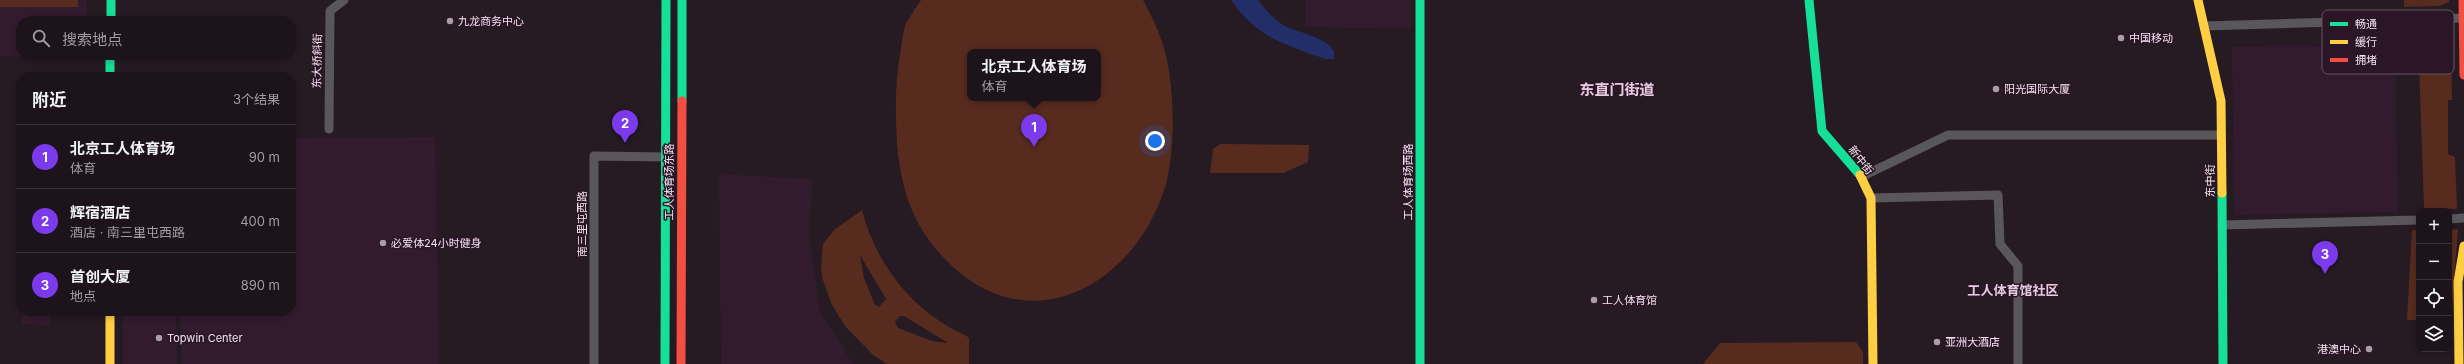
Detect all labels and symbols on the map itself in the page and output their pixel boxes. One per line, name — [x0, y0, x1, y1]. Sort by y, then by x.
legend — [2322, 10, 2454, 74]
place label: 九龙商务中心 — [458, 14, 524, 28]
marker: 九龙商务中心 — [445, 16, 455, 26]
text: 畅通 — [2355, 17, 2377, 31]
place label: 中国移动 — [2129, 31, 2173, 45]
street label: 东大桥斜街 — [310, 33, 324, 89]
marker: 中国移动 — [2116, 33, 2126, 43]
text: 缓行 — [2355, 35, 2377, 49]
text: 拥堵 — [2355, 53, 2377, 67]
district label: 东直门街道 — [1579, 80, 1655, 99]
place label: 阳光国际大厦 — [2004, 82, 2070, 96]
marker: 阳光国际大厦 — [1991, 84, 2001, 94]
pin: 2 — [612, 110, 638, 143]
pin: 1 — [1021, 114, 1047, 147]
your location — [1145, 131, 1165, 151]
street label: 新中街 — [1845, 143, 1877, 177]
street label: 工人体育场东路 — [662, 144, 676, 221]
street label: 工人体育场西路 — [1401, 144, 1415, 221]
street label: 东中街 — [2203, 165, 2217, 198]
street label: 南三里屯西路 — [575, 191, 589, 257]
place label: 必爱体24小时健身 — [391, 236, 482, 250]
marker: 必爱体24小时健身 — [378, 238, 388, 248]
pin: 3 — [2312, 241, 2338, 274]
district label: 工人体育馆社区 — [1967, 282, 2059, 298]
place label: 工人体育馆 — [1602, 293, 1657, 307]
marker: 工人体育馆 — [1589, 295, 1599, 305]
place label: Topwin Center — [167, 331, 243, 345]
marker: Topwin Center — [154, 333, 164, 343]
place label: 亚洲大酒店 — [1945, 335, 2000, 349]
marker: 亚洲大酒店 — [1932, 337, 1942, 347]
place label: 港澳中心 — [2317, 342, 2361, 356]
marker: 港澳中心 — [2364, 344, 2374, 354]

